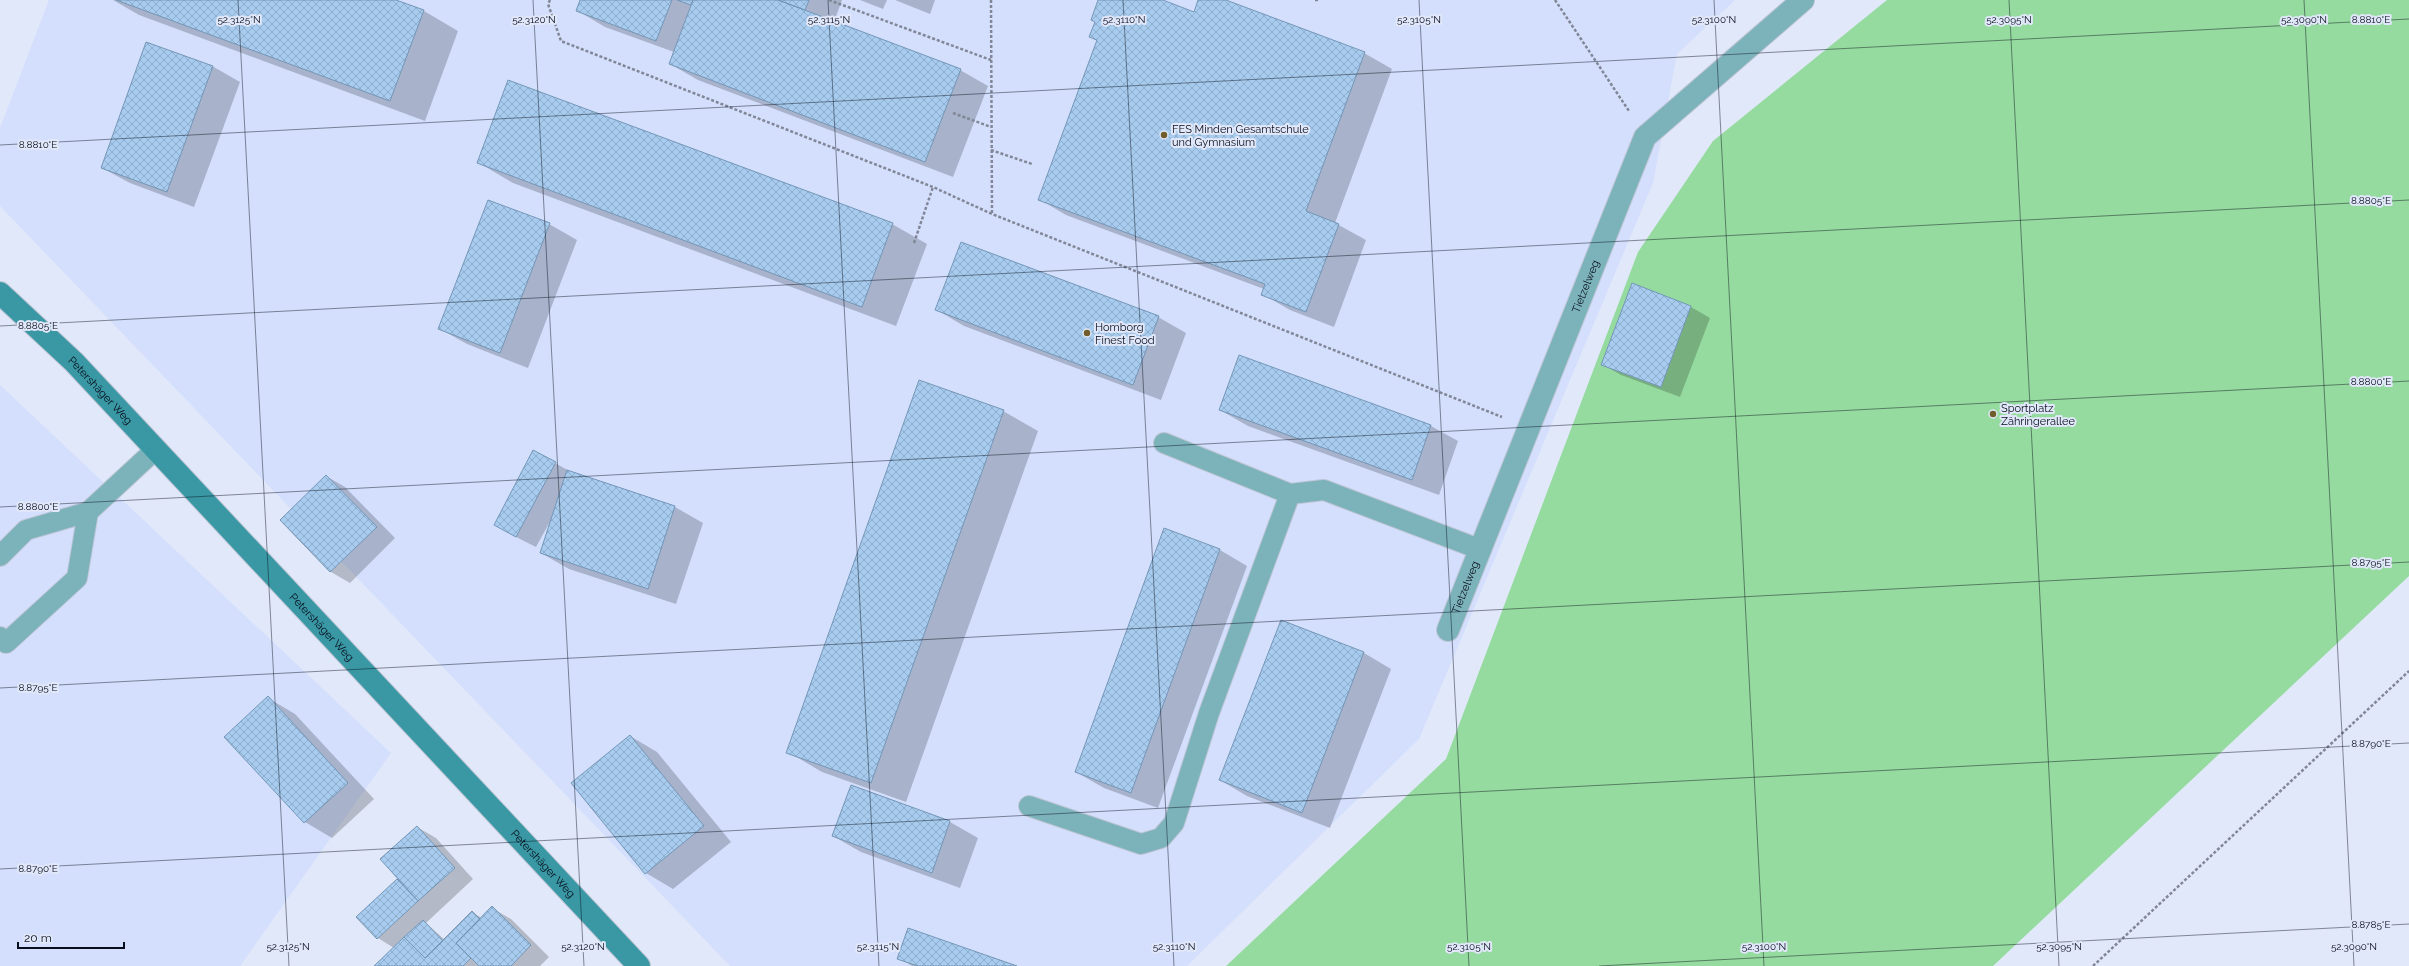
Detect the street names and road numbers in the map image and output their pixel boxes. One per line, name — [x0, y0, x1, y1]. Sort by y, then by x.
street label: Tietzelweg — [1569, 258, 1602, 315]
street label: Petershäger Weg — [66, 354, 135, 427]
street label: Tietzelweg — [1449, 559, 1481, 616]
street label: Petershäger Weg — [287, 590, 357, 664]
street label: Petershäger Weg — [508, 827, 578, 900]

